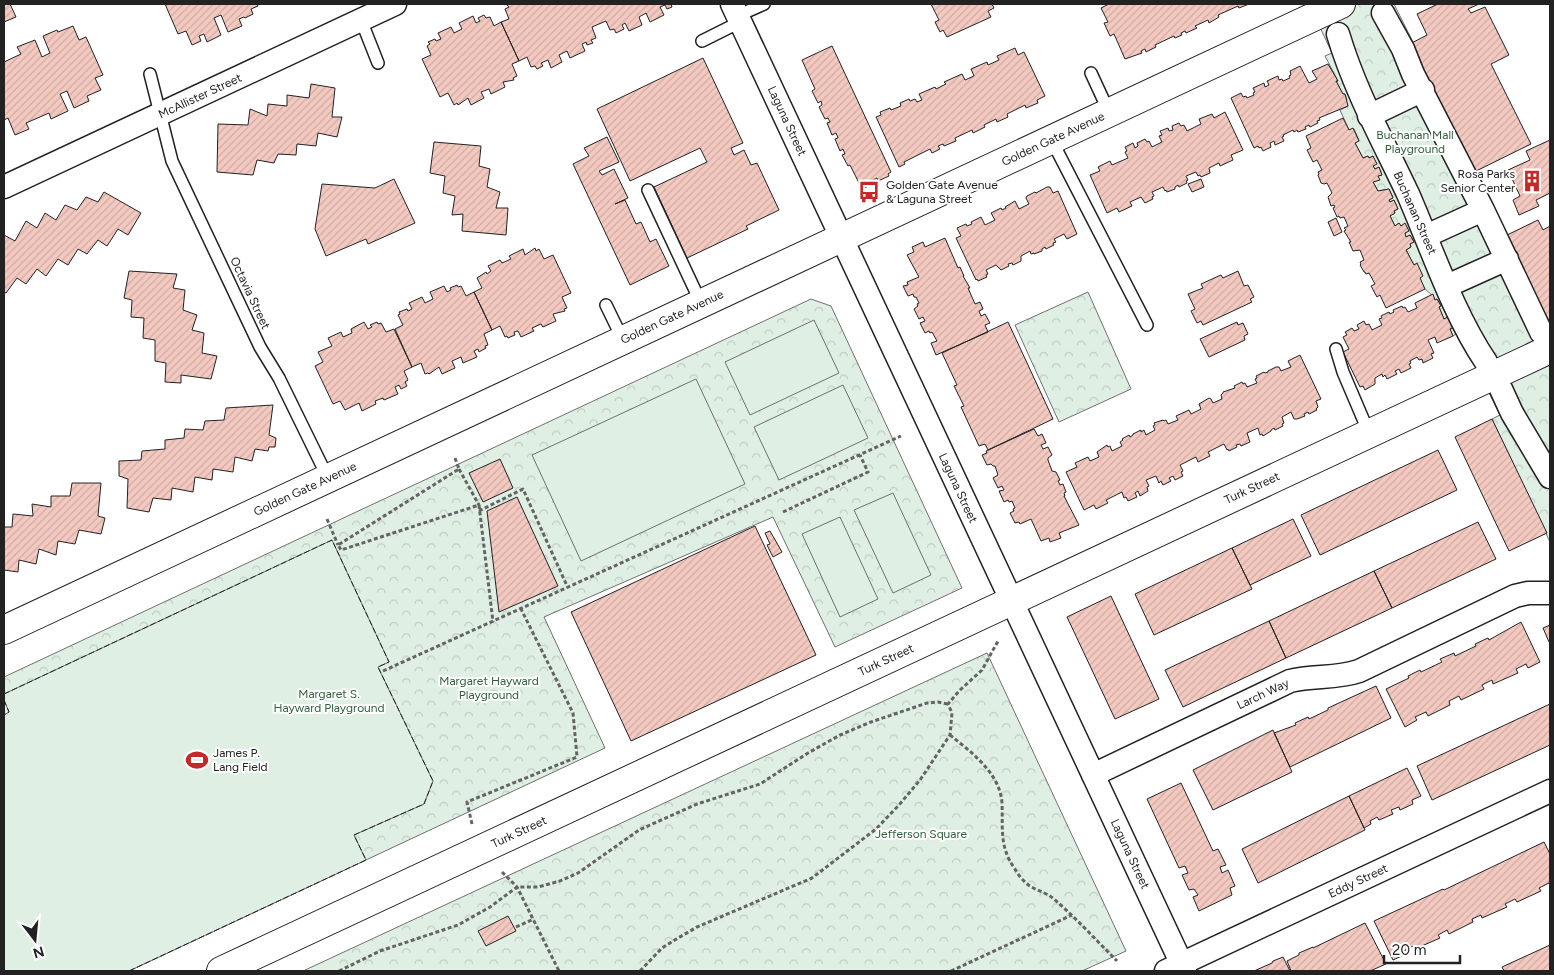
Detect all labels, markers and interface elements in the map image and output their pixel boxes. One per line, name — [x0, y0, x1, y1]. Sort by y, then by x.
street label: McAllister Street — [156, 70, 244, 121]
street label: Laguna Street — [765, 84, 809, 159]
street label: Golden Gate Avenue — [999, 109, 1107, 169]
park label: Buchanan Mall Playground — [1376, 128, 1454, 156]
place label: Rosa Parks Senior Center — [1441, 167, 1515, 195]
building icon: Rosa Parks Senior Center — [1519, 168, 1545, 194]
street label: Buchanan Street — [1390, 169, 1440, 257]
place label: Golden Gate Avenue & Laguna Street — [886, 178, 998, 206]
bus stop icon: Golden Gate Avenue & Laguna Street — [856, 179, 882, 205]
street label: Octavia Street — [227, 255, 273, 332]
street label: Golden Gate Avenue — [618, 287, 726, 347]
street label: Laguna Street — [936, 451, 980, 526]
street label: Golden Gate Avenue — [251, 459, 359, 519]
street label: Turk Street — [1222, 469, 1282, 507]
street label: Turk Street — [856, 641, 916, 679]
park label: Margaret Hayward Playground — [439, 674, 539, 702]
street label: Larch Way — [1235, 676, 1292, 712]
park label: Margaret S. Hayward Playground — [273, 687, 385, 715]
place label: James P. Lang Field — [213, 746, 268, 774]
sports icon: James P. Lang Field — [184, 747, 210, 773]
street label: Turk Street — [489, 813, 549, 851]
street label: Laguna Street — [1108, 817, 1152, 892]
park label: Jefferson Square — [875, 827, 967, 841]
street label: Eddy Street — [1326, 861, 1390, 901]
north arrow — [10, 915, 60, 965]
scale bar — [1384, 932, 1460, 964]
text: 20 m — [1392, 941, 1426, 959]
text: N — [31, 942, 46, 962]

